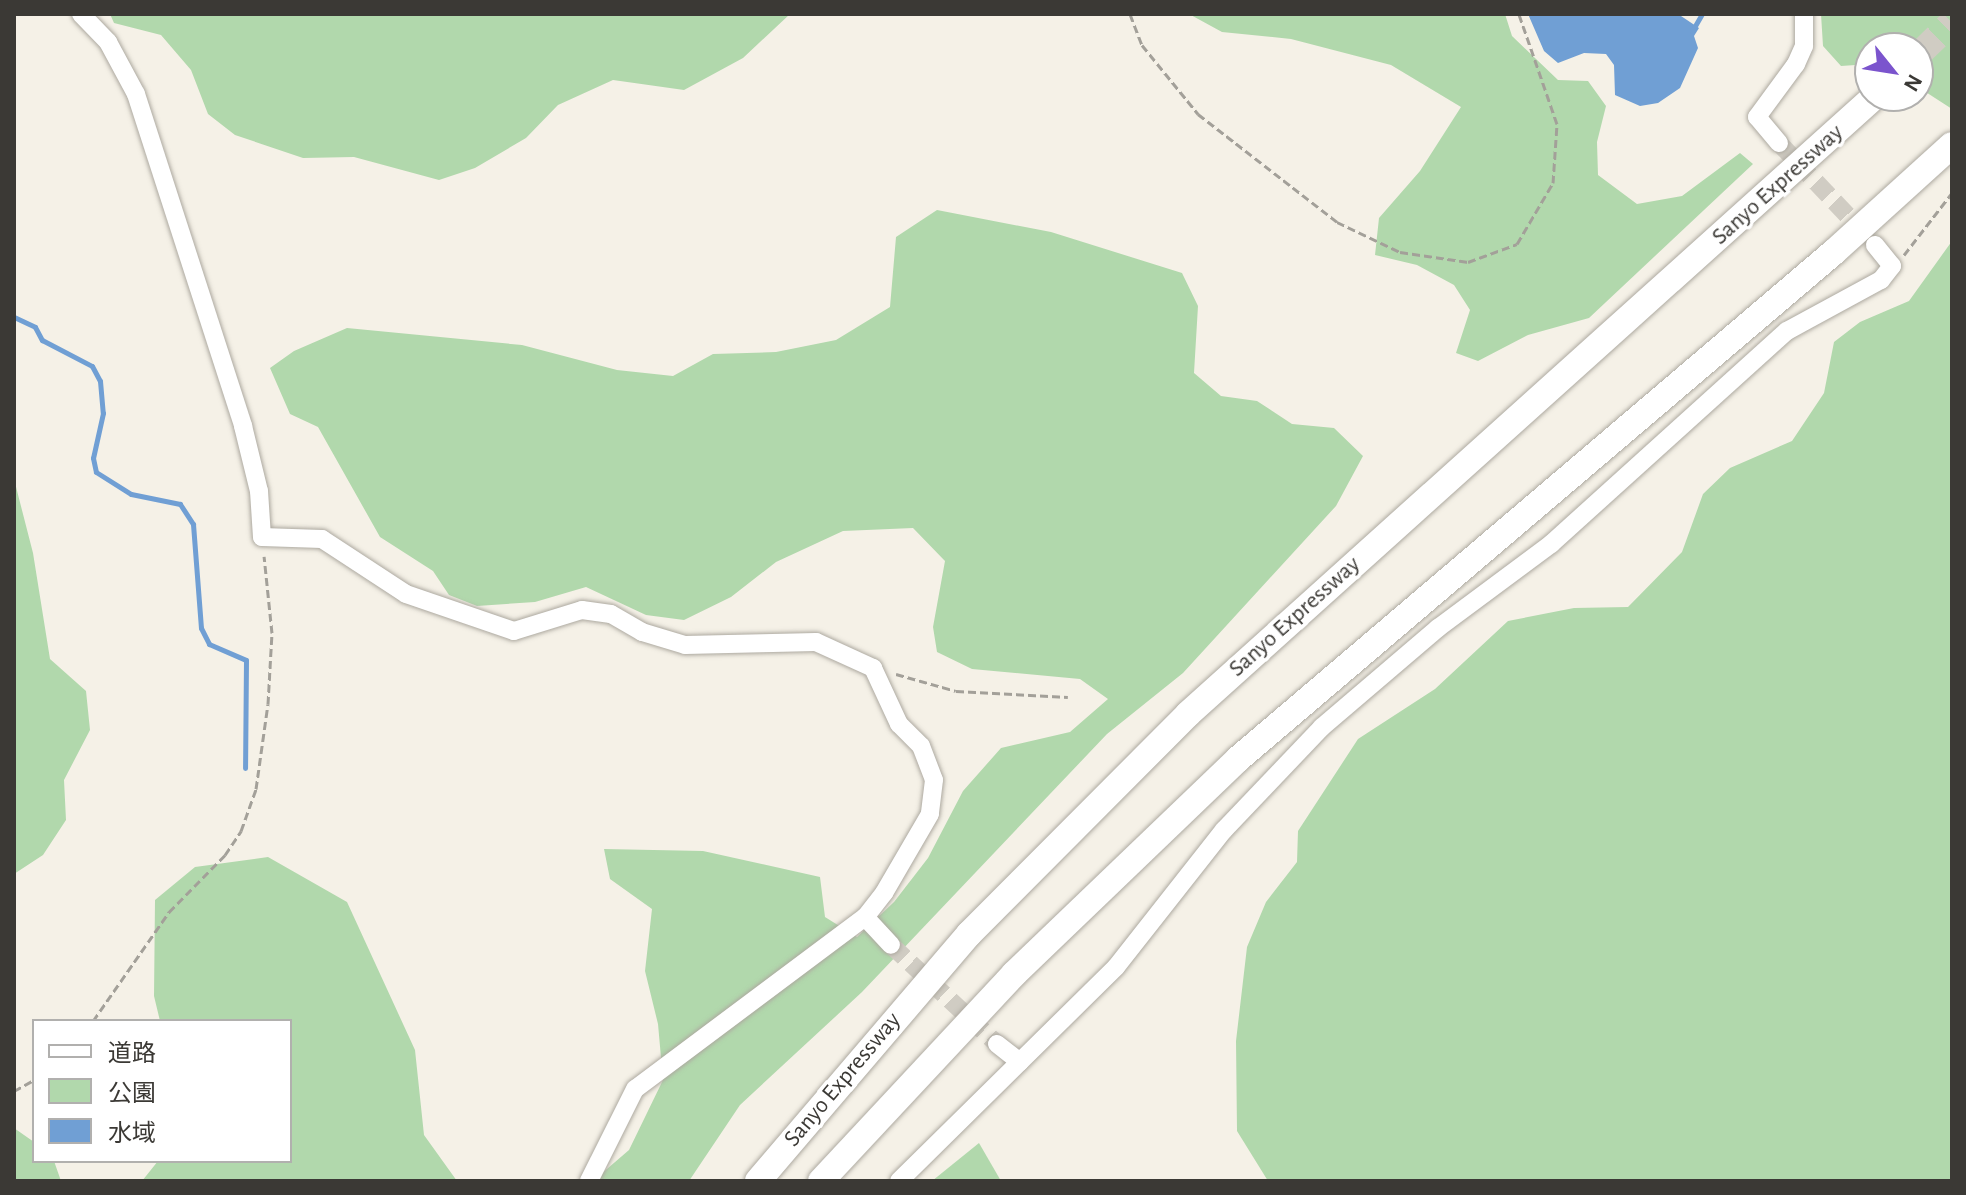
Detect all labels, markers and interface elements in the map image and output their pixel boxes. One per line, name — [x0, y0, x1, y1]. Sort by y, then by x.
north arrow — [1854, 32, 1934, 112]
text: N — [1900, 71, 1926, 95]
street label: Sanyo Expressway — [1706, 119, 1850, 251]
street label: Sanyo Expressway — [1223, 551, 1367, 683]
street label: Sanyo Expressway — [778, 1007, 908, 1153]
legend — [32, 1019, 292, 1163]
text: 道路 — [108, 1042, 156, 1066]
text: 公園 — [108, 1082, 156, 1106]
text: 水域 — [108, 1122, 156, 1146]

